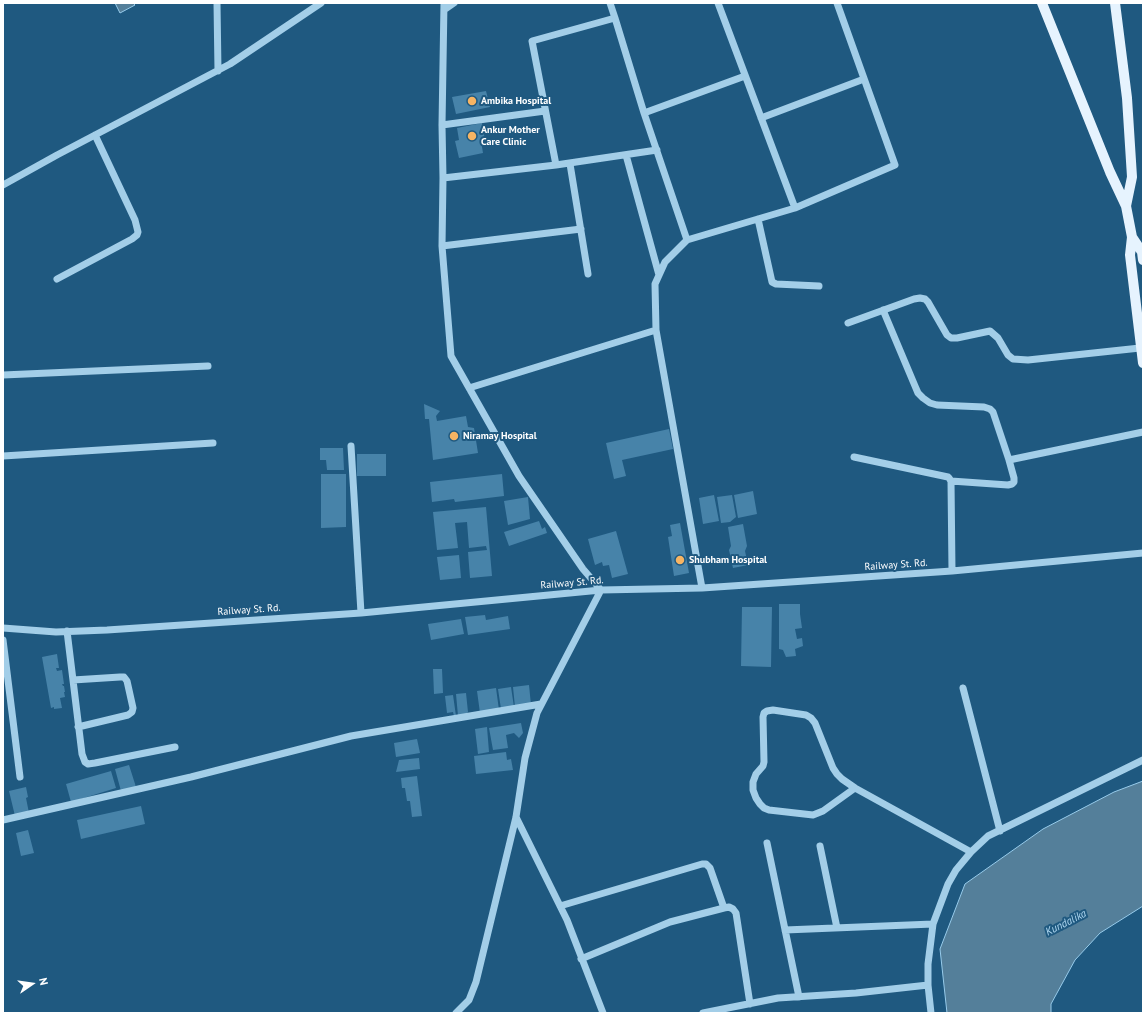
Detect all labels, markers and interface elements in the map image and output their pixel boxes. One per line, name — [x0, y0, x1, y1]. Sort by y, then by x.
marker: Ambika Hospital — [466, 95, 478, 107]
place label: Ambika Hospital — [481, 95, 551, 107]
place label: Ankur Mother Care Clinic — [481, 124, 540, 148]
marker: Ankur Mother Care Clinic — [466, 130, 478, 142]
marker: Niramay Hospital — [448, 430, 460, 442]
place label: Niramay Hospital — [463, 430, 537, 442]
marker: Shubham Hospital — [674, 554, 686, 566]
place label: Shubham Hospital — [689, 554, 767, 566]
street label: Railway St. Rd. — [864, 557, 928, 573]
street label: Railway St. Rd. — [540, 574, 604, 592]
street label: Railway St. Rd. — [217, 602, 281, 618]
water label: Kundalika — [1043, 907, 1089, 939]
north arrow — [12, 964, 52, 1004]
text: N — [36, 976, 51, 986]

